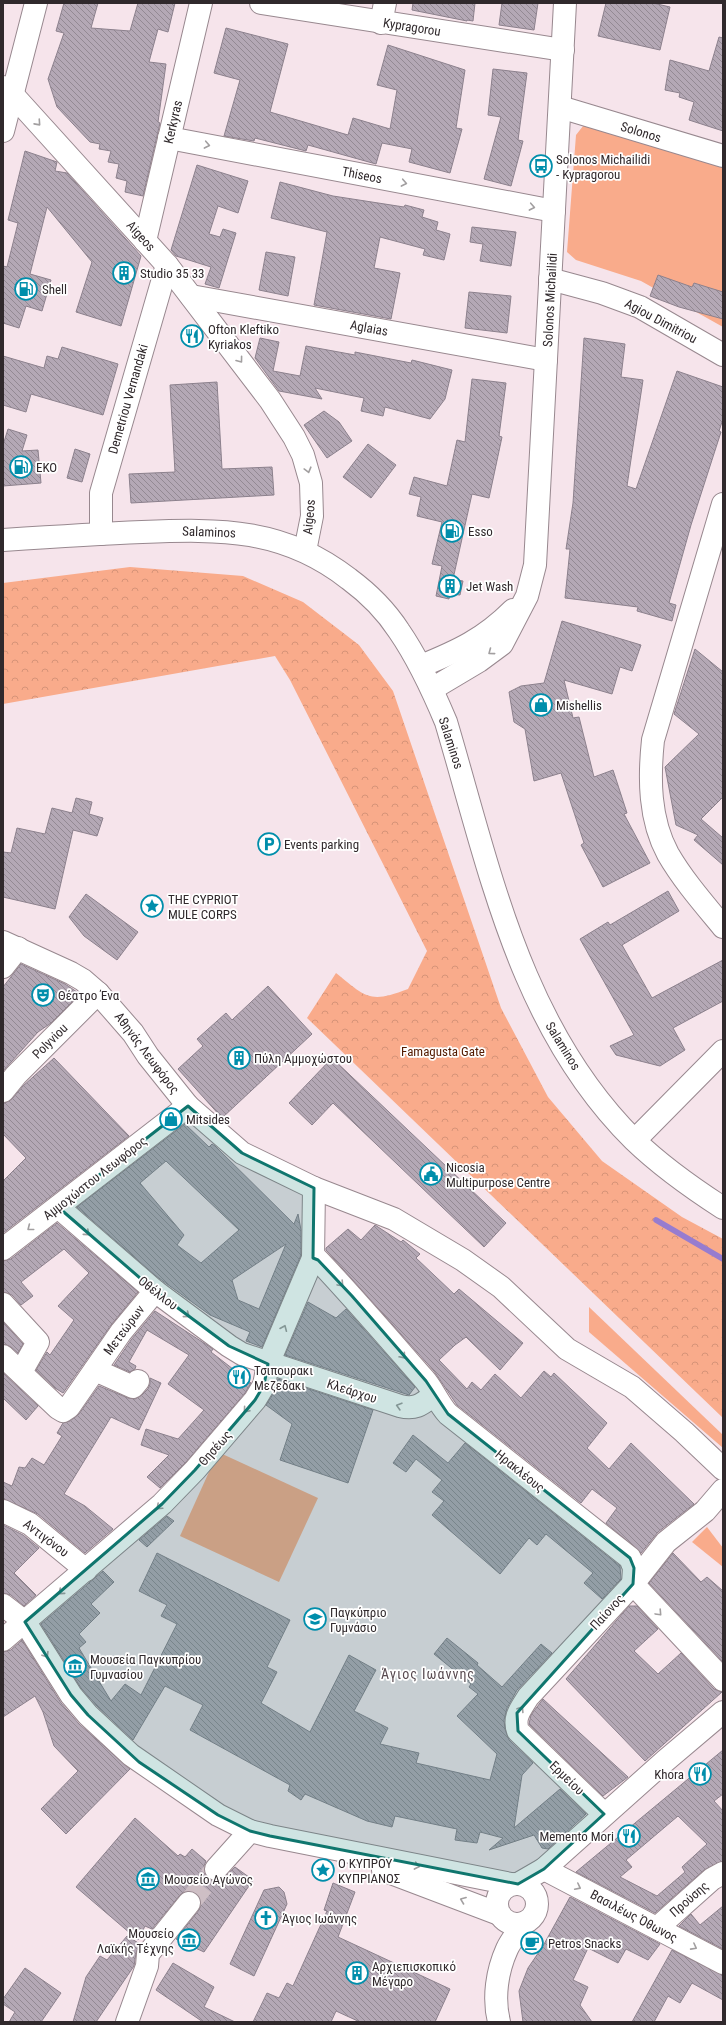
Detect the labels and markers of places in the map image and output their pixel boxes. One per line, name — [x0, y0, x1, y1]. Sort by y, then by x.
place label: Solonos Michailidi - Kypragorou — [556, 152, 650, 182]
bus stop icon: Solonos Michailidi - Kypragorou — [528, 153, 554, 179]
building icon: Studio 35 33 — [111, 260, 137, 286]
place label: Studio 35 33 — [140, 266, 204, 281]
fuel station icon: Shell — [13, 276, 39, 302]
place label: Shell — [42, 282, 67, 297]
place label: Ofton Kleftiko Kyriakos — [208, 322, 279, 352]
restaurant icon: Ofton Kleftiko Kyriakos — [179, 323, 205, 349]
fuel station icon: EKO — [8, 454, 34, 480]
place label: EKO — [36, 460, 57, 475]
fuel station icon: Esso — [439, 518, 465, 544]
place label: Esso — [468, 524, 493, 539]
building icon: Jet Wash — [437, 573, 463, 599]
place label: Jet Wash — [466, 579, 513, 594]
shop icon: Mishellis — [528, 692, 554, 718]
place label: Mishellis — [556, 698, 602, 713]
parking icon: Events parking — [256, 831, 282, 857]
place label: Events parking — [284, 837, 359, 852]
place label: THE CYPRIOT MULE CORPS — [168, 892, 238, 922]
place icon: THE CYPRIOT MULE CORPS — [139, 893, 165, 919]
theatre icon: Θέατρο Ένα — [30, 982, 56, 1008]
place label: Θέατρο Ένα — [58, 988, 120, 1003]
building icon: Πύλη Αμμοχώστου — [226, 1045, 252, 1071]
place label: Πύλη Αμμοχώστου — [254, 1051, 352, 1066]
shop icon: Mitsides — [158, 1106, 184, 1132]
place label: Mitsides — [186, 1112, 230, 1127]
place label: Nicosia Multipurpose Centre — [446, 1160, 550, 1190]
public building icon: Nicosia Multipurpose Centre — [418, 1161, 444, 1187]
place label: Τσιπουρακι Μεζεδακι — [254, 1363, 313, 1393]
restaurant icon: Τσιπουρακι Μεζεδακι — [226, 1364, 252, 1390]
place label: Παγκύπριο Γυμνάσιο — [330, 1605, 387, 1635]
school or university icon: Παγκύπριο Γυμνάσιο — [302, 1606, 328, 1632]
place label: Μουσεία Παγκυπρίου Γυμνασίου — [90, 1652, 201, 1682]
museum icon: Μουσεία Παγκυπρίου Γυμνασίου — [62, 1653, 88, 1679]
restaurant icon: Khora — [687, 1761, 713, 1787]
place label: Khora — [654, 1767, 684, 1782]
restaurant icon: Memento Mori — [616, 1823, 642, 1849]
place label: Memento Mori — [539, 1829, 614, 1844]
place label: Ο ΚΥΠΡΟΥ ΚΥΠΡΙΑΝΟΣ — [338, 1856, 400, 1886]
place icon: Ο ΚΥΠΡΟΥ ΚΥΠΡΙΑΝΟΣ — [310, 1857, 336, 1883]
museum icon: Μουσείο Αγώνος — [135, 1866, 161, 1892]
place label: Μουσείο Αγώνος — [164, 1872, 253, 1887]
church icon: Άγιος Ιωάννης — [253, 1905, 279, 1931]
place label: Άγιος Ιωάννης — [282, 1911, 357, 1926]
place label: Μουσείο Λαϊκής Τέχνης — [97, 1926, 174, 1956]
museum icon: Μουσείο Λαϊκής Τέχνης — [176, 1927, 202, 1953]
cafe icon: Petros Snacks — [519, 1930, 545, 1956]
place label: Petros Snacks — [548, 1936, 621, 1951]
place label: Αρχιεπισκοπικό Μέγαρο — [372, 1959, 456, 1989]
building icon: Αρχιεπισκοπικό Μέγαρο — [344, 1960, 370, 1986]

